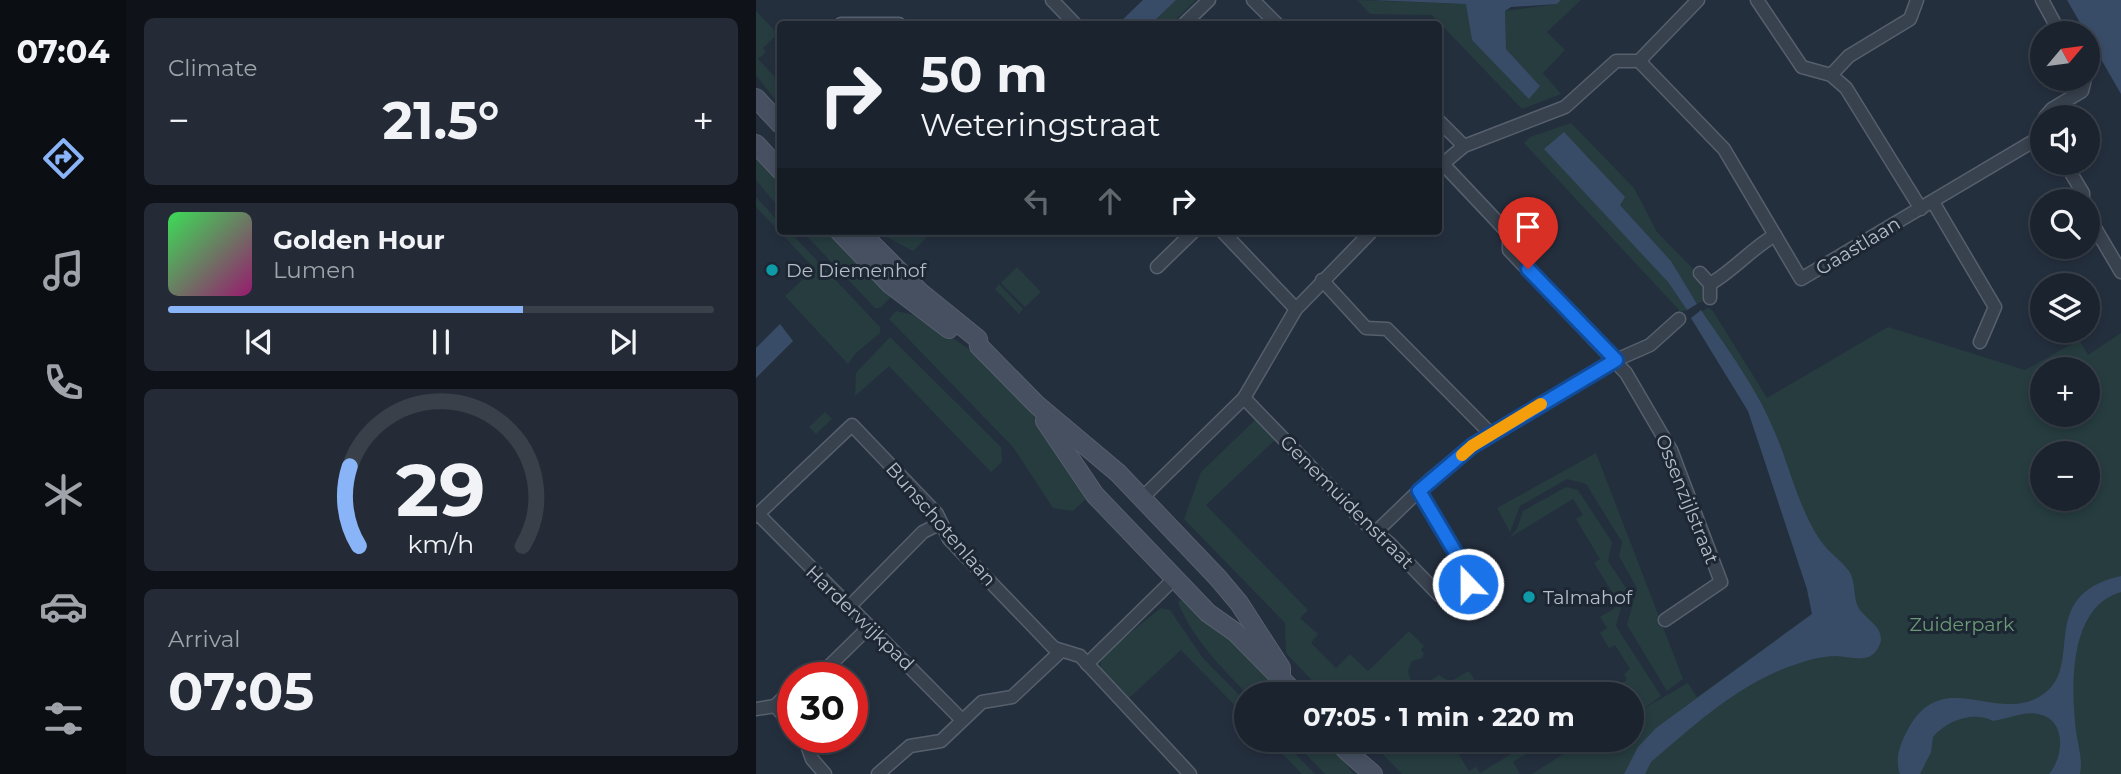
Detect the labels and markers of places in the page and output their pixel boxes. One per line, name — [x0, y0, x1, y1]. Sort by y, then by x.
pin — [1498, 197, 1558, 269]
place label: De Diemenhof — [786, 259, 928, 282]
marker: De Diemenhof — [764, 262, 780, 278]
place label: Talmahof — [1543, 586, 1634, 609]
marker: Talmahof — [1521, 589, 1537, 605]

